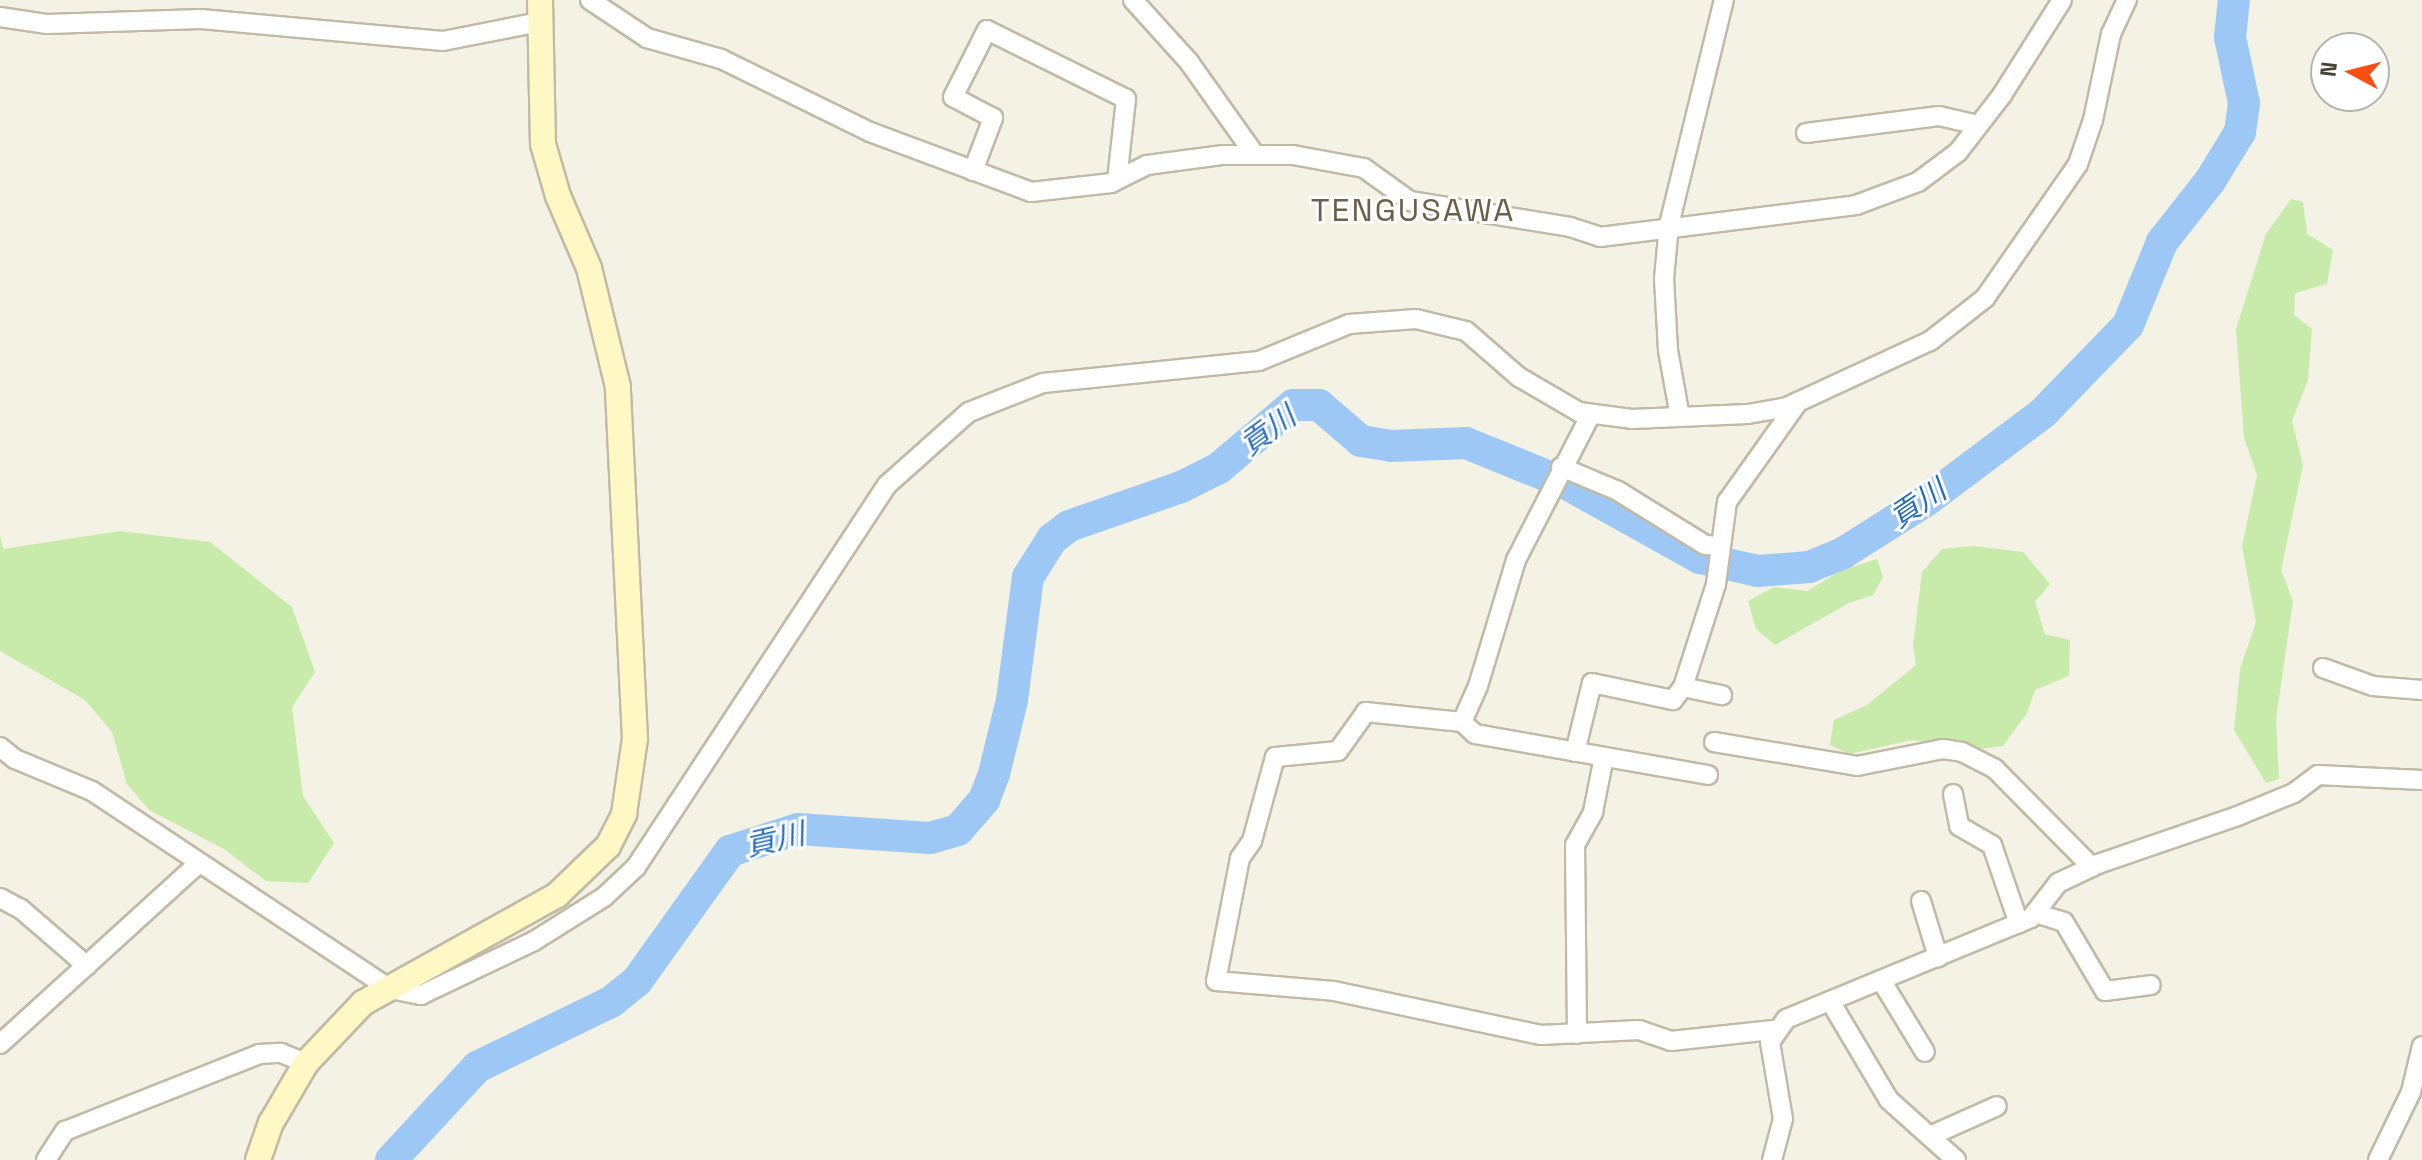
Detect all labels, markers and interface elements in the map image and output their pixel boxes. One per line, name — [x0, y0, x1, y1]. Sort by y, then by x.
north arrow — [2310, 32, 2390, 112]
text: N — [2313, 60, 2343, 78]
district label: TENGUSAWA — [1311, 191, 1515, 229]
water label: 貢川 — [1233, 399, 1303, 463]
water label: 貢川 — [1883, 472, 1953, 536]
water label: 貢川 — [742, 816, 808, 864]

